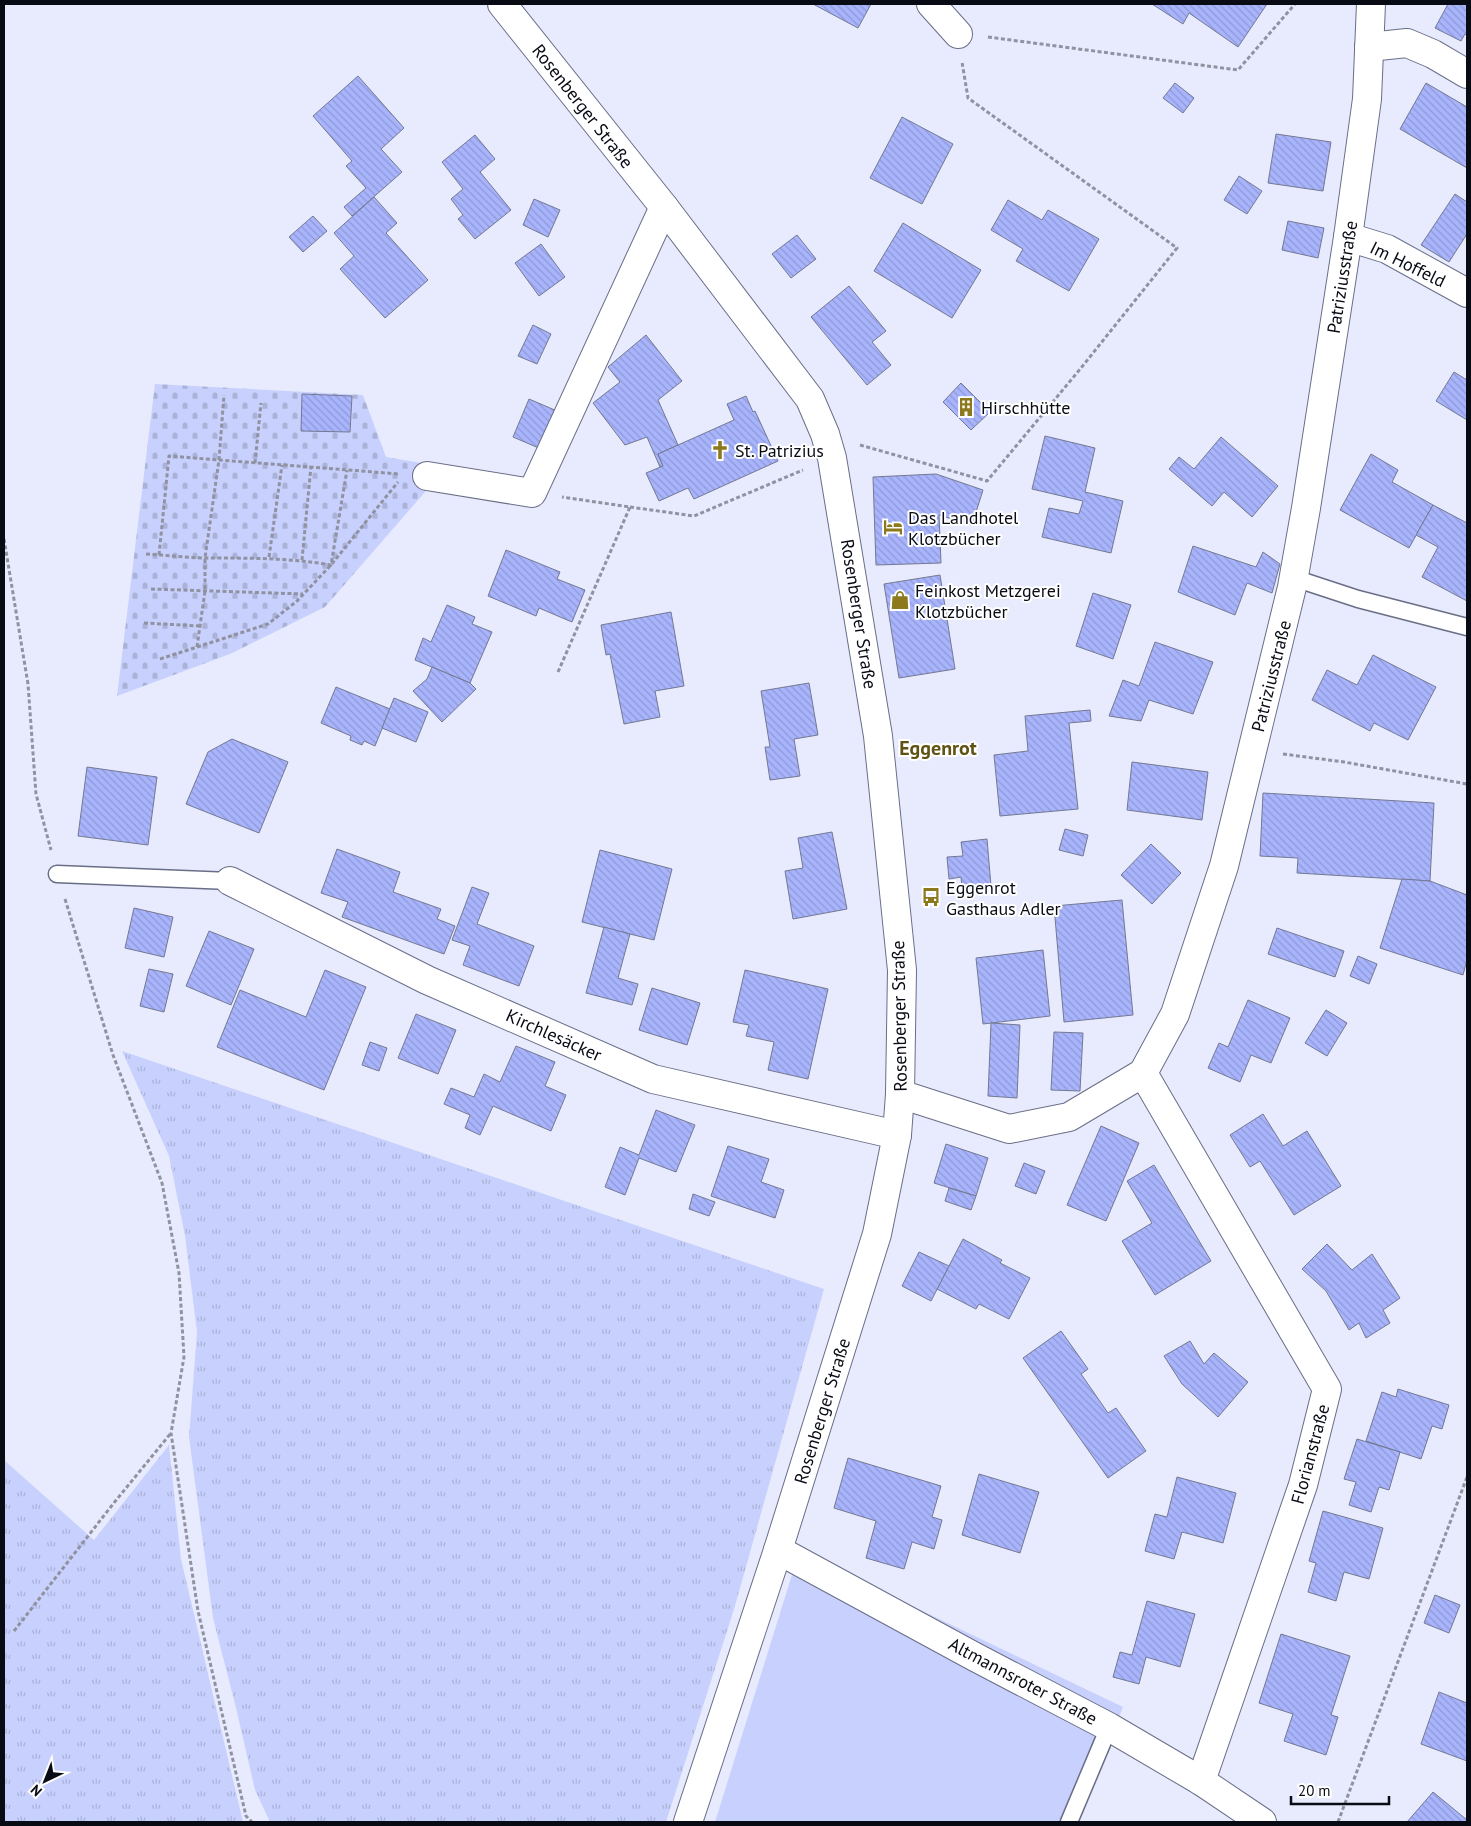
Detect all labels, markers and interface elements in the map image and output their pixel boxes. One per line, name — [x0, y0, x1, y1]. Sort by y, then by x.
street label: Rosenberger Straße — [527, 39, 639, 173]
street label: Patriziusstraße — [1322, 219, 1362, 335]
street label: Im Hoffeld — [1366, 236, 1450, 292]
building icon: Hirschhütte — [955, 396, 977, 418]
place label: Hirschhütte — [981, 396, 1070, 419]
church icon: St. Patrizius — [709, 439, 731, 461]
place label: St. Patrizius — [735, 439, 824, 462]
place label: Das Landhotel Klotzbücher — [908, 506, 1019, 550]
hotel icon: Das Landhotel Klotzbücher — [882, 516, 904, 538]
street label: Rosenberger Straße — [836, 537, 882, 691]
place label: Feinkost Metzgerei Klotzbücher — [915, 579, 1061, 623]
shop icon: Feinkost Metzgerei Klotzbücher — [889, 589, 911, 611]
street label: Patriziusstraße — [1246, 618, 1296, 734]
district label: Eggenrot — [899, 735, 977, 761]
place label: Eggenrot Gasthaus Adler — [946, 876, 1061, 920]
bus stop icon: Eggenrot Gasthaus Adler — [920, 886, 942, 908]
street label: Rosenberger Straße — [886, 940, 912, 1092]
street label: Kirchlesäcker — [502, 1004, 606, 1066]
street label: Rosenberger Straße — [789, 1335, 855, 1487]
street label: Florianstraße — [1286, 1402, 1334, 1506]
street label: Altmannsroter Straße — [945, 1632, 1101, 1730]
north arrow — [20, 1756, 70, 1806]
scale bar — [1291, 1774, 1388, 1806]
text: N — [27, 1781, 46, 1800]
text: 20 m — [1298, 1781, 1331, 1800]

